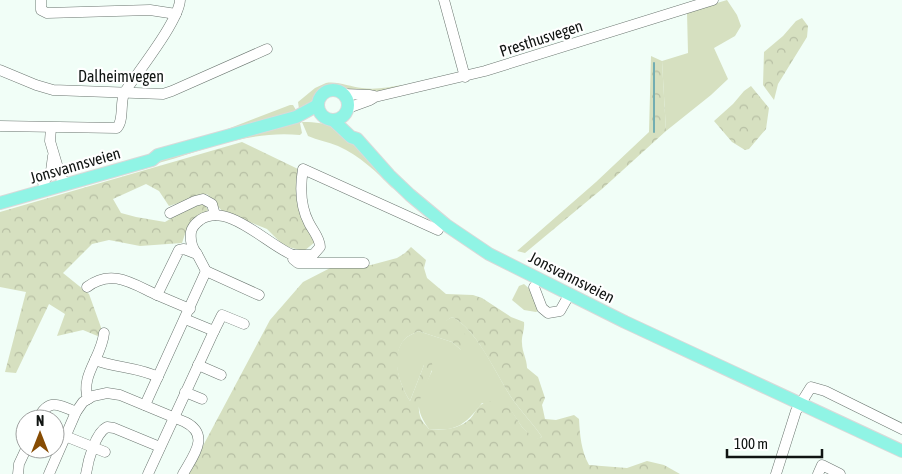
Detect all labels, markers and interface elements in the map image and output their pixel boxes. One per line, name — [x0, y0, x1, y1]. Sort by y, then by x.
street label: Presthusvegen — [497, 16, 585, 61]
street label: Dalheimvegen — [78, 67, 164, 86]
street label: Jonsvannsveien — [28, 143, 122, 187]
street label: Jonsvannsveien — [526, 248, 618, 306]
north arrow — [15, 409, 65, 459]
text: N — [36, 413, 44, 429]
scale bar — [727, 426, 822, 458]
text: 100 m — [734, 435, 768, 452]

